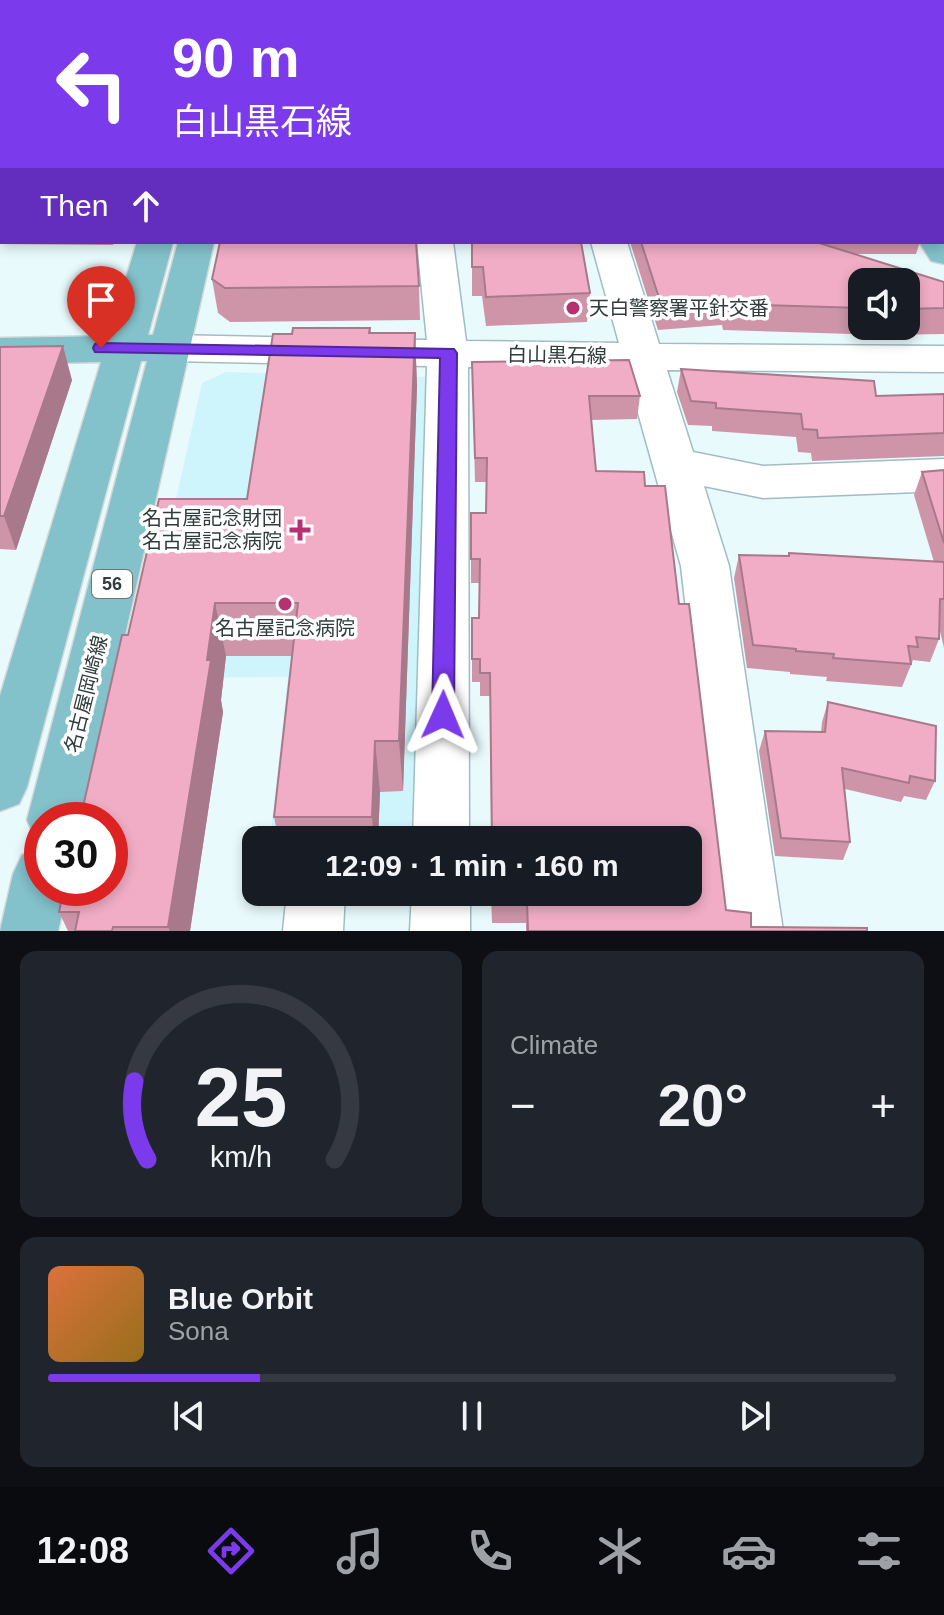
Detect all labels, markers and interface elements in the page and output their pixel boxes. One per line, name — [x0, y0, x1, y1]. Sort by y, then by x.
text: 90 m — [172, 26, 300, 89]
icon: left — [40, 32, 144, 136]
text: 白山黒石線 — [172, 101, 352, 142]
icon: ahead — [124, 184, 168, 228]
text: Then — [40, 189, 108, 222]
pin — [67, 266, 135, 348]
map controls — [848, 268, 920, 340]
button: sound — [848, 268, 920, 340]
icon: arrive — [79, 278, 123, 322]
place label: 天白警察署平針交番 — [589, 297, 769, 319]
marker: 天白警察署平針交番 — [564, 299, 582, 317]
street label: 白山黒石線 — [507, 343, 607, 367]
place label: 名古屋記念財団 名古屋記念病院 — [142, 507, 282, 552]
marker: 名古屋記念財団 名古屋記念病院 — [289, 519, 311, 541]
road number: 56 — [92, 570, 132, 598]
marker: 名古屋記念病院 — [276, 595, 294, 613]
place label: 名古屋記念病院 — [215, 617, 355, 639]
street label: 名古屋岡崎線 — [61, 633, 111, 755]
position arrow — [401, 673, 485, 757]
speed limit sign: 30 — [24, 802, 128, 906]
text: 12:09 · 1 min · 160 m — [325, 849, 619, 882]
text: Climate — [510, 1030, 598, 1060]
text: 25 — [195, 1051, 287, 1144]
text: 20° — [658, 1072, 748, 1139]
text: − — [510, 1081, 536, 1130]
text: + — [870, 1081, 896, 1130]
text: km/h — [210, 1141, 272, 1173]
text: Blue Orbit — [168, 1282, 313, 1315]
text: Sona — [168, 1316, 229, 1346]
icon: previous — [167, 1394, 211, 1438]
icon: pause — [450, 1394, 494, 1438]
icon: next — [733, 1394, 777, 1438]
icon: directions — [203, 1523, 259, 1579]
icon: music — [332, 1523, 388, 1579]
icon: phone — [462, 1523, 518, 1579]
icon: climate — [592, 1523, 648, 1579]
icon: car — [721, 1523, 777, 1579]
icon: filters — [851, 1523, 907, 1579]
text: 12:08 — [37, 1530, 129, 1571]

